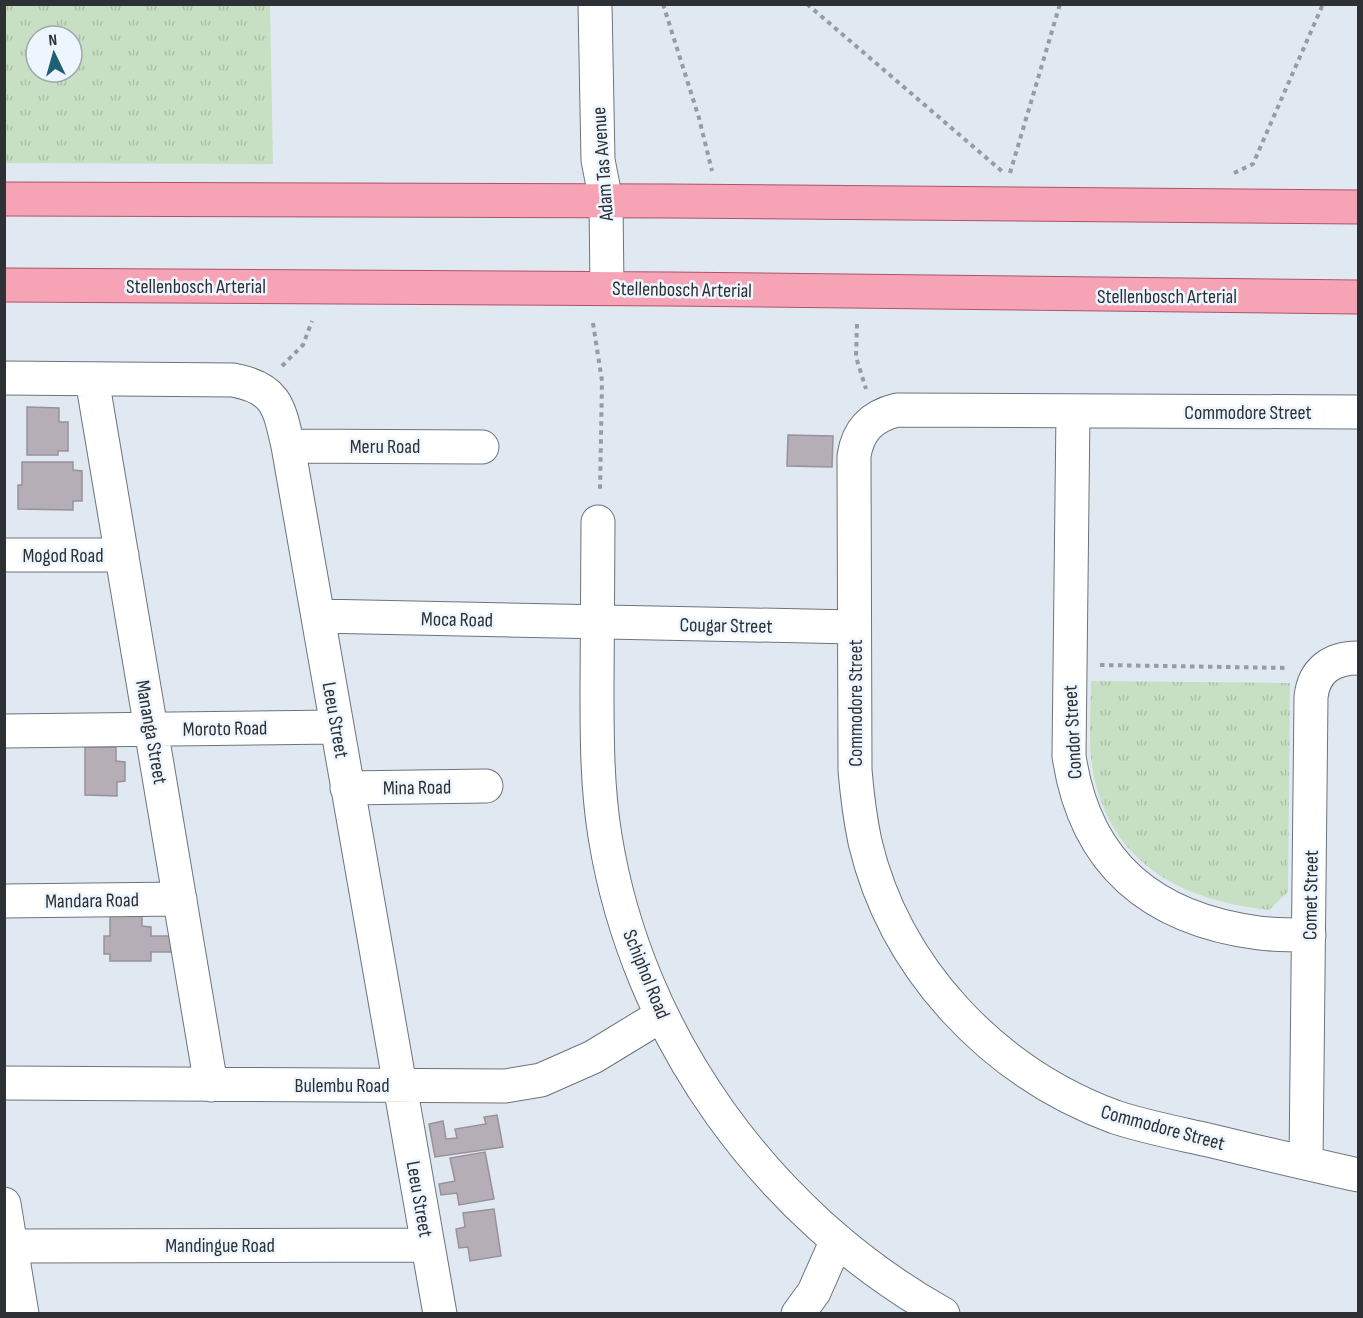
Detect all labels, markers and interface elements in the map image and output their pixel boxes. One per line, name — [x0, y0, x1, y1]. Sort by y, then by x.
north arrow — [24, 24, 84, 84]
text: N — [48, 31, 58, 50]
street label: Adam Tas Avenue — [587, 106, 619, 223]
street label: Stellenbosch Arterial — [126, 275, 266, 299]
street label: Stellenbosch Arterial — [612, 277, 752, 303]
street label: Stellenbosch Arterial — [1097, 285, 1237, 309]
street label: Commodore Street — [1184, 401, 1312, 425]
street label: Meru Road — [350, 435, 420, 459]
street label: Mogod Road — [22, 544, 104, 568]
street label: Moca Road — [421, 607, 493, 633]
street label: Cougar Street — [679, 613, 773, 639]
street label: Commodore Street — [844, 639, 868, 767]
street label: Mananga Street — [130, 678, 172, 786]
street label: Leeu Street — [317, 680, 354, 760]
street label: Condor Street — [1059, 684, 1087, 780]
street label: Moroto Road — [182, 716, 268, 742]
street label: Mina Road — [383, 775, 451, 801]
street label: Comet Street — [1298, 850, 1324, 940]
street label: Mandara Road — [45, 888, 139, 914]
street label: Schiphol Road — [617, 926, 675, 1023]
street label: Bulembu Road — [294, 1074, 390, 1098]
street label: Commodore Street — [1098, 1100, 1227, 1156]
street label: Leeu Street — [401, 1159, 438, 1239]
street label: Mandingue Road — [165, 1234, 275, 1258]

